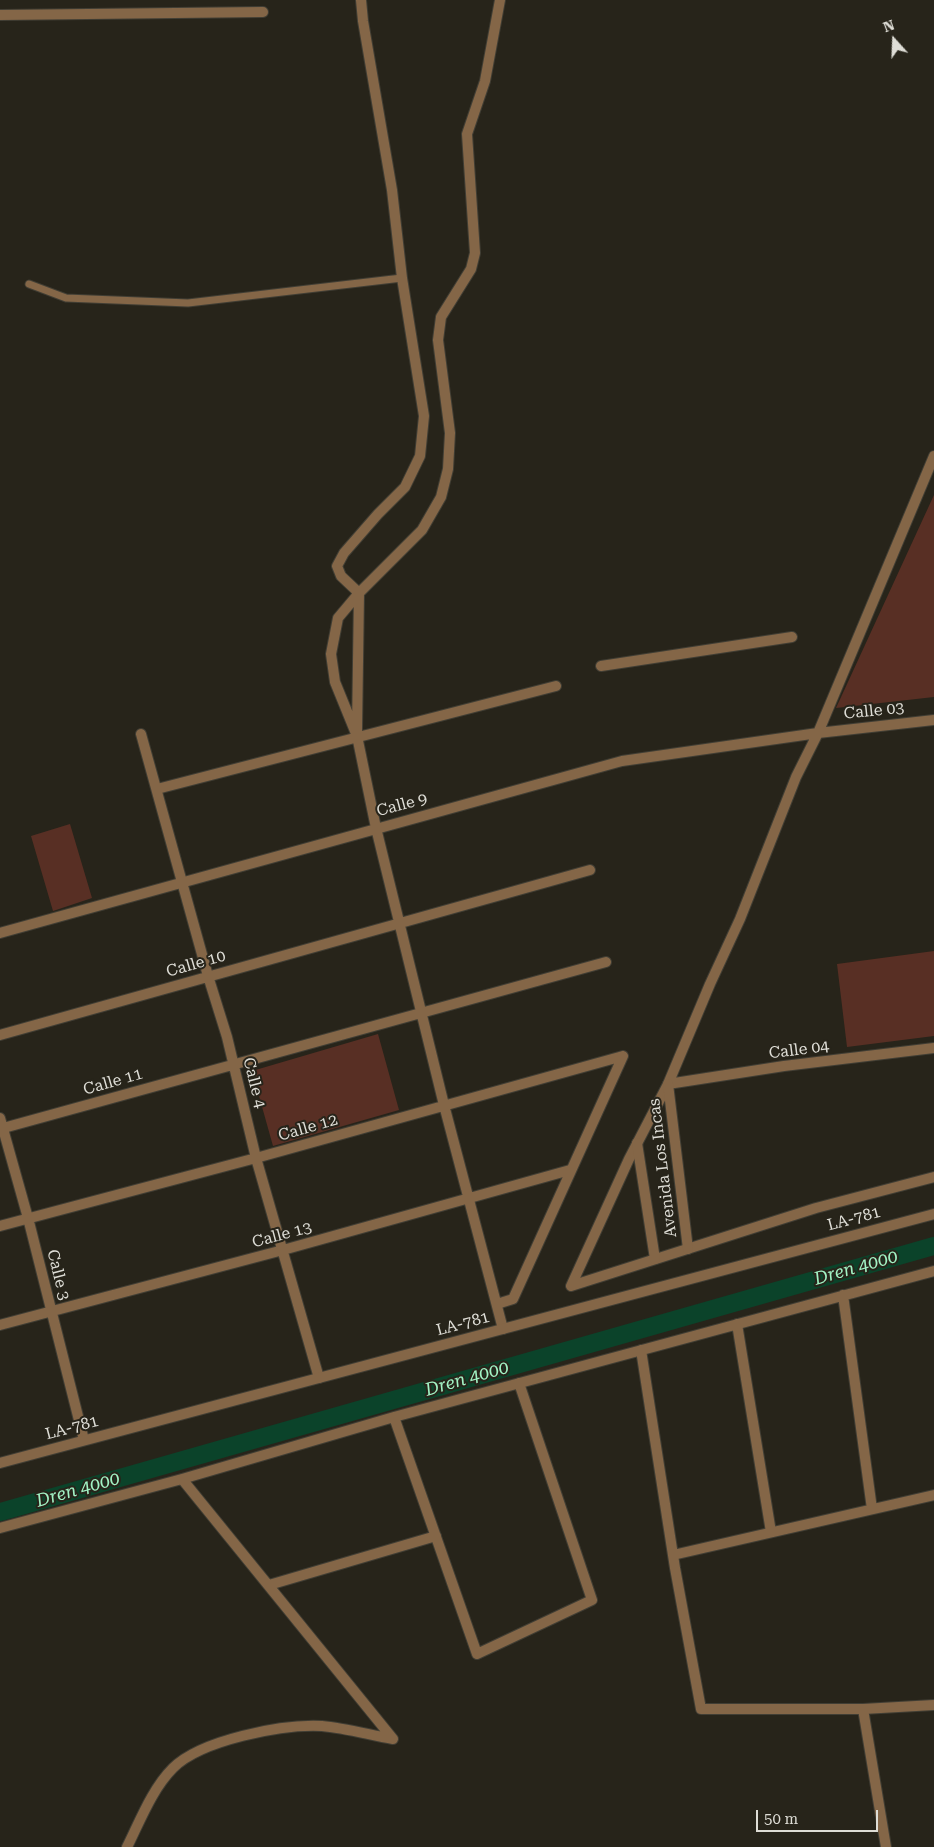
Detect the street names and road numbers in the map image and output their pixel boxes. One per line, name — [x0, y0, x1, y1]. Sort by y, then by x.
street label: Calle 03 — [843, 698, 905, 724]
street label: Calle 9 — [374, 789, 430, 821]
street label: Calle 10 — [164, 946, 228, 982]
street label: Calle 04 — [768, 1037, 830, 1063]
street label: Calle 4 — [238, 1056, 270, 1110]
street label: Calle 11 — [81, 1064, 145, 1100]
street label: Avenida Los Incas — [645, 1097, 681, 1239]
street label: Calle 12 — [276, 1110, 340, 1146]
street label: LA-781 — [825, 1203, 883, 1235]
street label: Calle 13 — [250, 1218, 314, 1252]
street label: Calle 3 — [42, 1248, 74, 1302]
street label: LA-781 — [434, 1308, 492, 1340]
street label: LA-781 — [43, 1412, 101, 1444]

